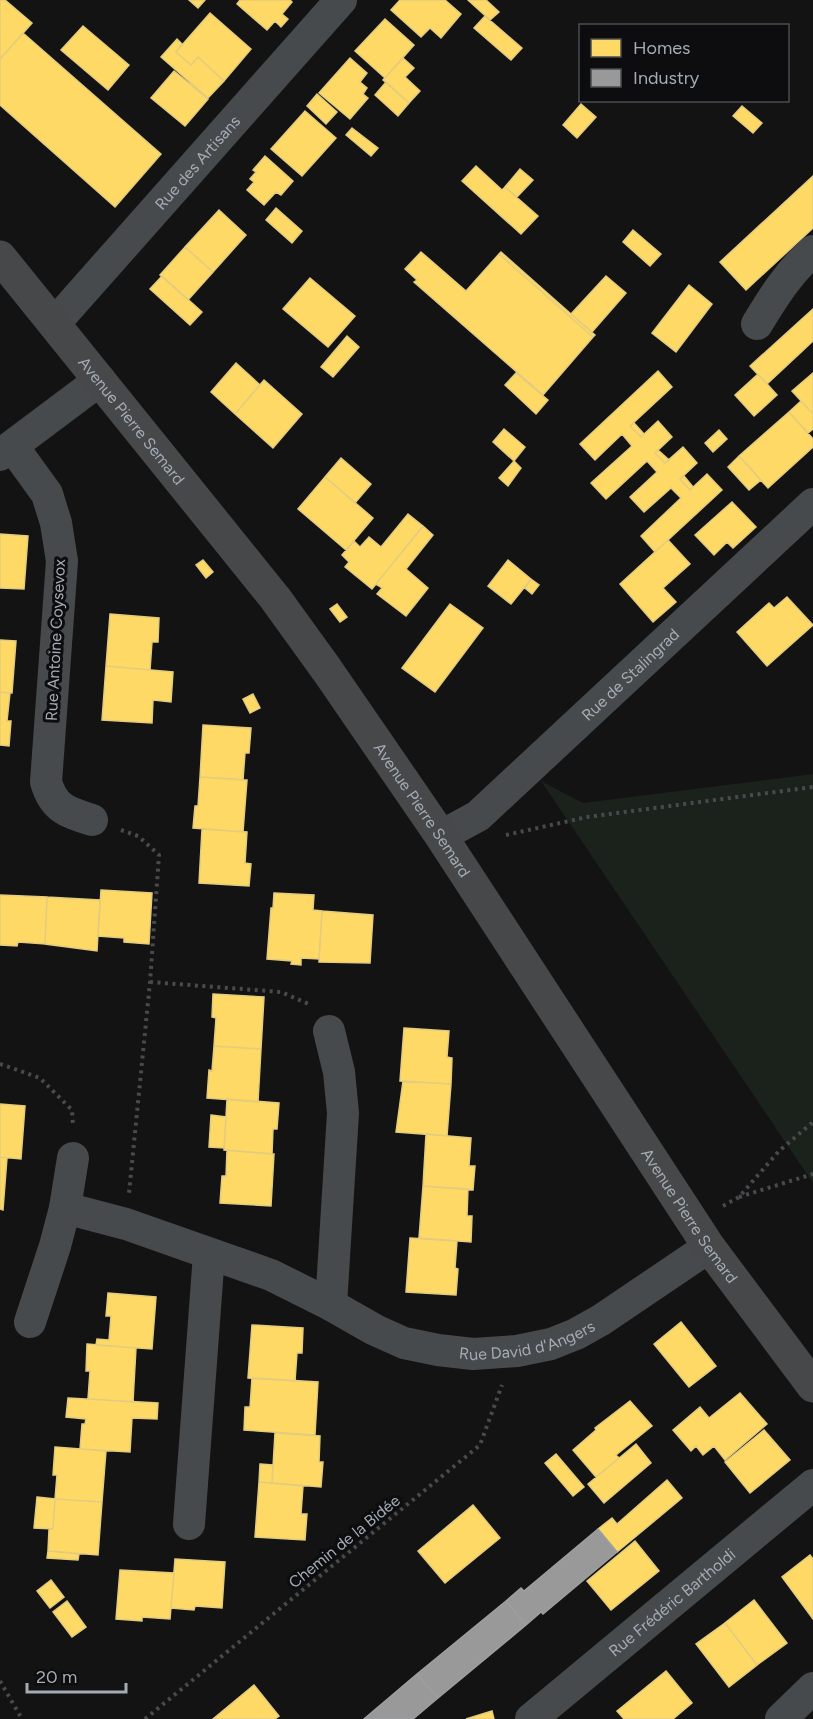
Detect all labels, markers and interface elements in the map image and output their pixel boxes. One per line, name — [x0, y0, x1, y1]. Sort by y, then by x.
legend — [579, 24, 789, 102]
text: Homes — [633, 37, 691, 59]
text: Industry — [633, 67, 700, 89]
street label: Rue des Artisans — [151, 112, 244, 214]
street label: Avenue Pierre Semard — [74, 353, 189, 488]
street label: Rue Antoine Coysevox — [42, 558, 69, 721]
street label: Rue de Stalingrad — [578, 625, 683, 725]
street label: Avenue Pierre Semard — [370, 739, 474, 881]
street label: Avenue Pierre Semard — [637, 1145, 742, 1287]
street label: Rue David d'Angers — [458, 1316, 598, 1364]
street label: Chemin de la Bidée — [285, 1491, 404, 1592]
street label: Rue Frédéric Bartholdi — [605, 1545, 739, 1660]
scale bar — [27, 1656, 126, 1694]
text: 20 m — [36, 1666, 77, 1688]

